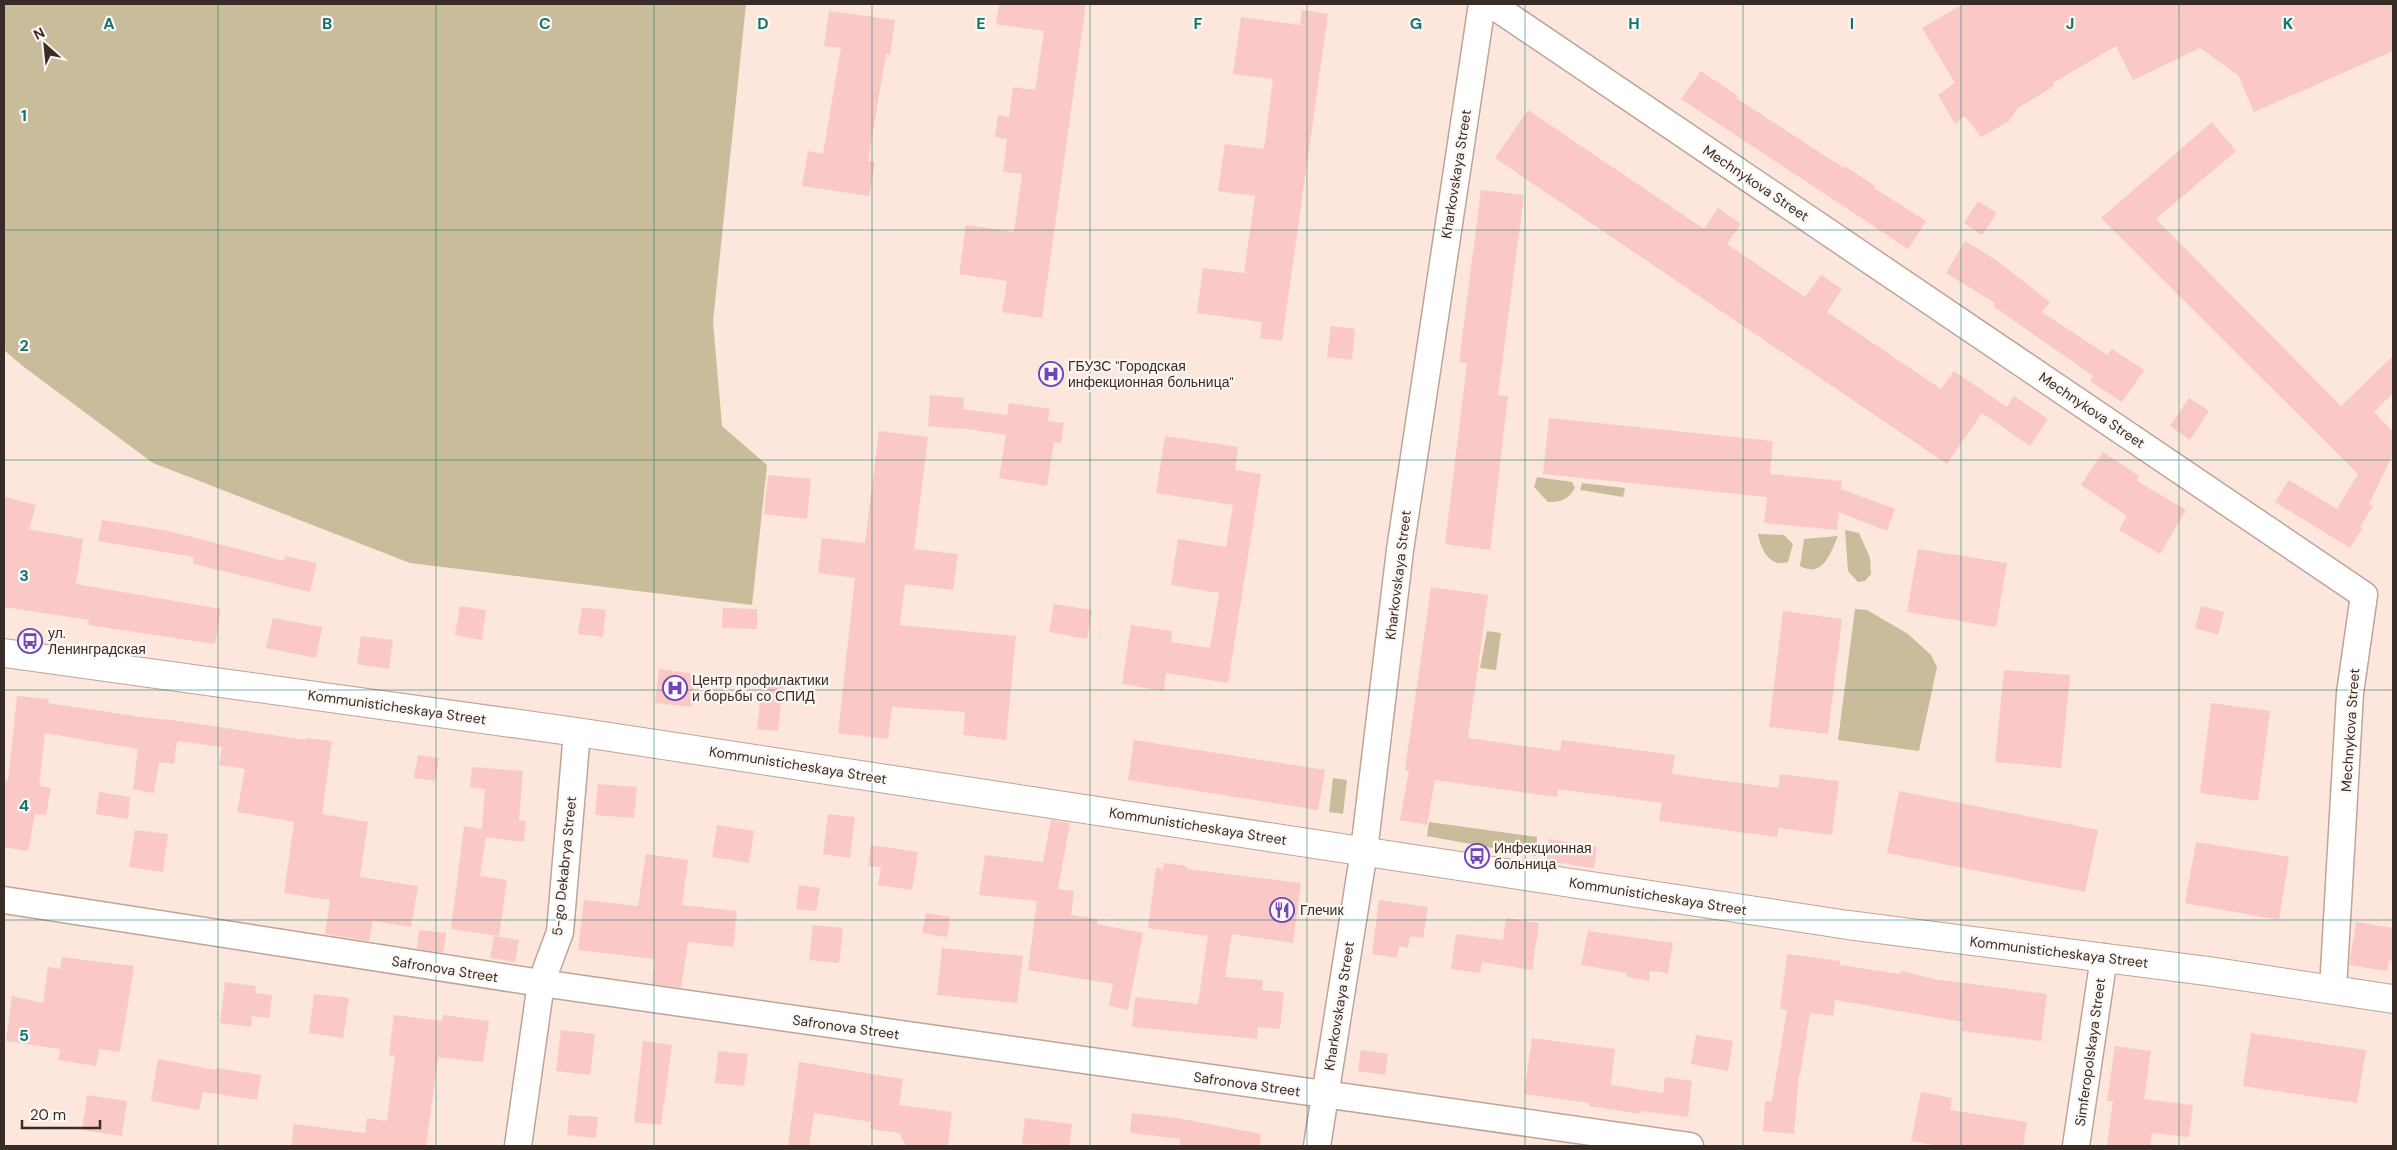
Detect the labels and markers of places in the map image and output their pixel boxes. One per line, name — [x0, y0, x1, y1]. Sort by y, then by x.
place label: ГБУЗС "Городская инфекционная больница" — [1068, 357, 1234, 391]
hospital icon: ГБУЗС "Городская инфекционная больница" — [1038, 361, 1064, 387]
place label: ул. Ленинградская — [48, 624, 146, 658]
bus stop icon: ул. Ленинградская — [17, 628, 43, 654]
place label: Центр профилактики и борьбы со СПИД — [692, 671, 829, 705]
hospital icon: Центр профилактики и борьбы со СПИД — [662, 675, 688, 701]
place label: Инфекционная больница — [1494, 839, 1592, 873]
bus stop icon: Инфекционная больница — [1464, 843, 1490, 869]
restaurant icon: Глечик — [1269, 897, 1295, 923]
place label: Глечик — [1300, 901, 1344, 919]

